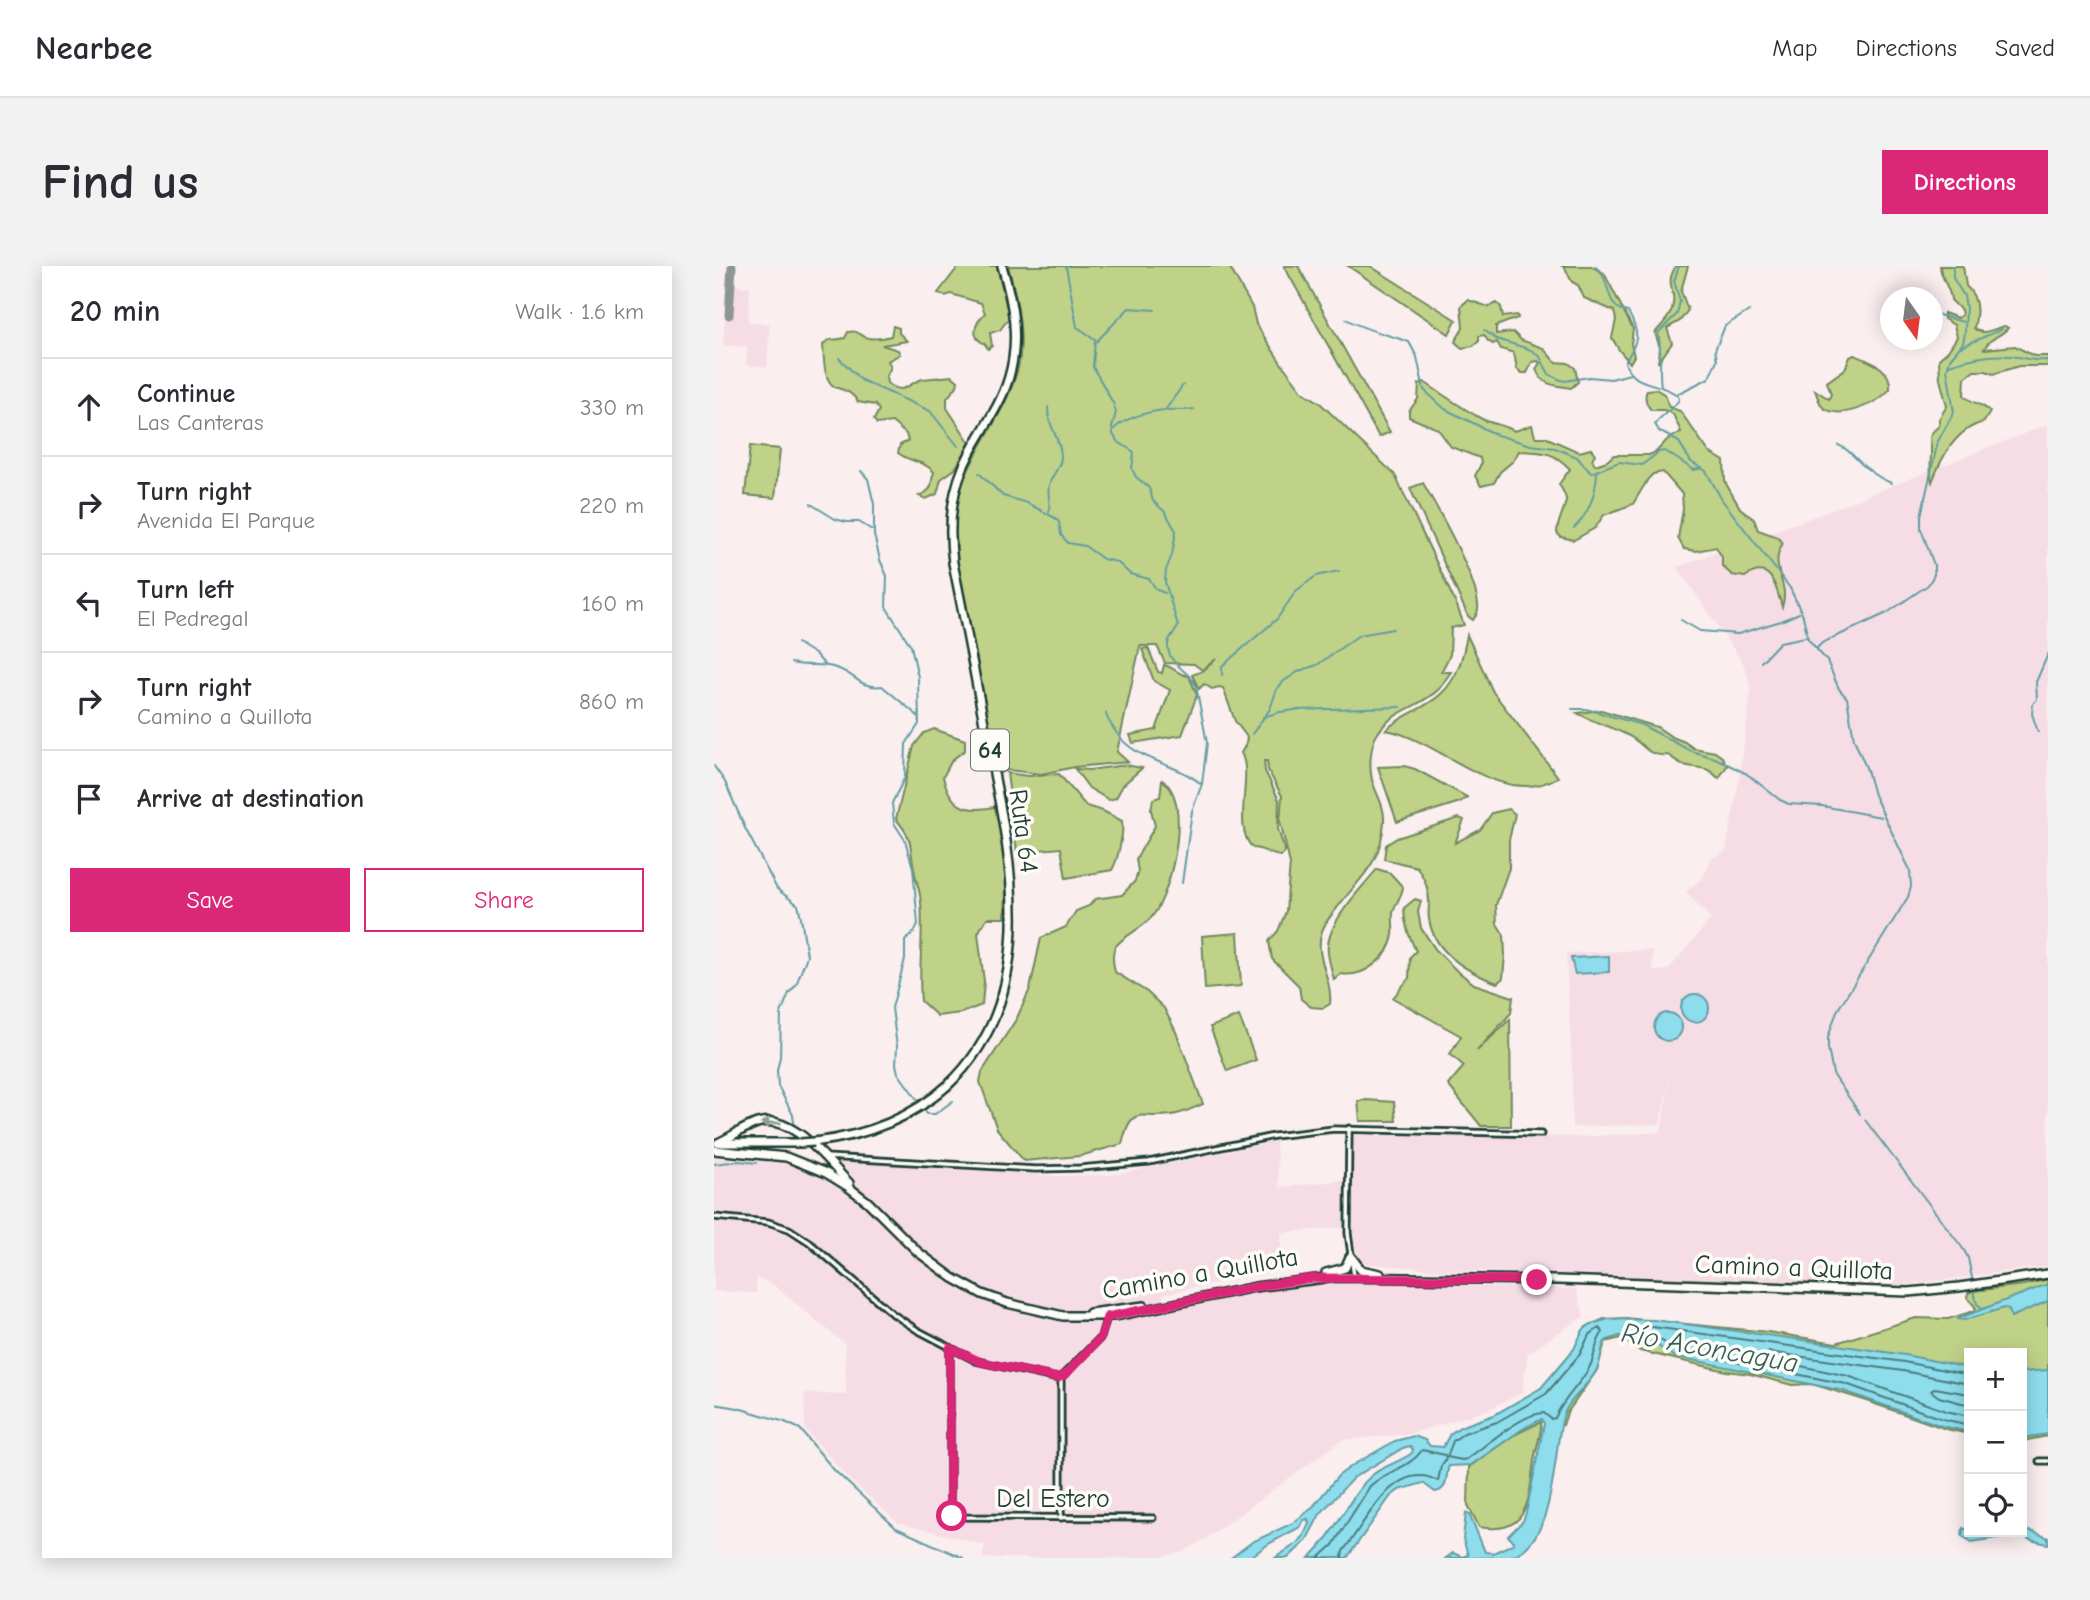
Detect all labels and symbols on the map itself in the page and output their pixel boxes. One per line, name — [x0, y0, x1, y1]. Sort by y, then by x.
north arrow — [1880, 287, 1943, 350]
road number: 64 — [971, 729, 1009, 770]
street label: Ruta 64 — [1002, 787, 1044, 875]
one-way arrow — [760, 1117, 782, 1129]
street label: Camino a Quillota — [1100, 1242, 1300, 1306]
street label: Camino a Quillota — [1694, 1250, 1894, 1286]
route end — [1521, 1264, 1552, 1295]
water label: Río Aconcagua — [1619, 1317, 1801, 1379]
street label: Del Estero — [996, 1484, 1110, 1514]
route start — [936, 1500, 967, 1531]

